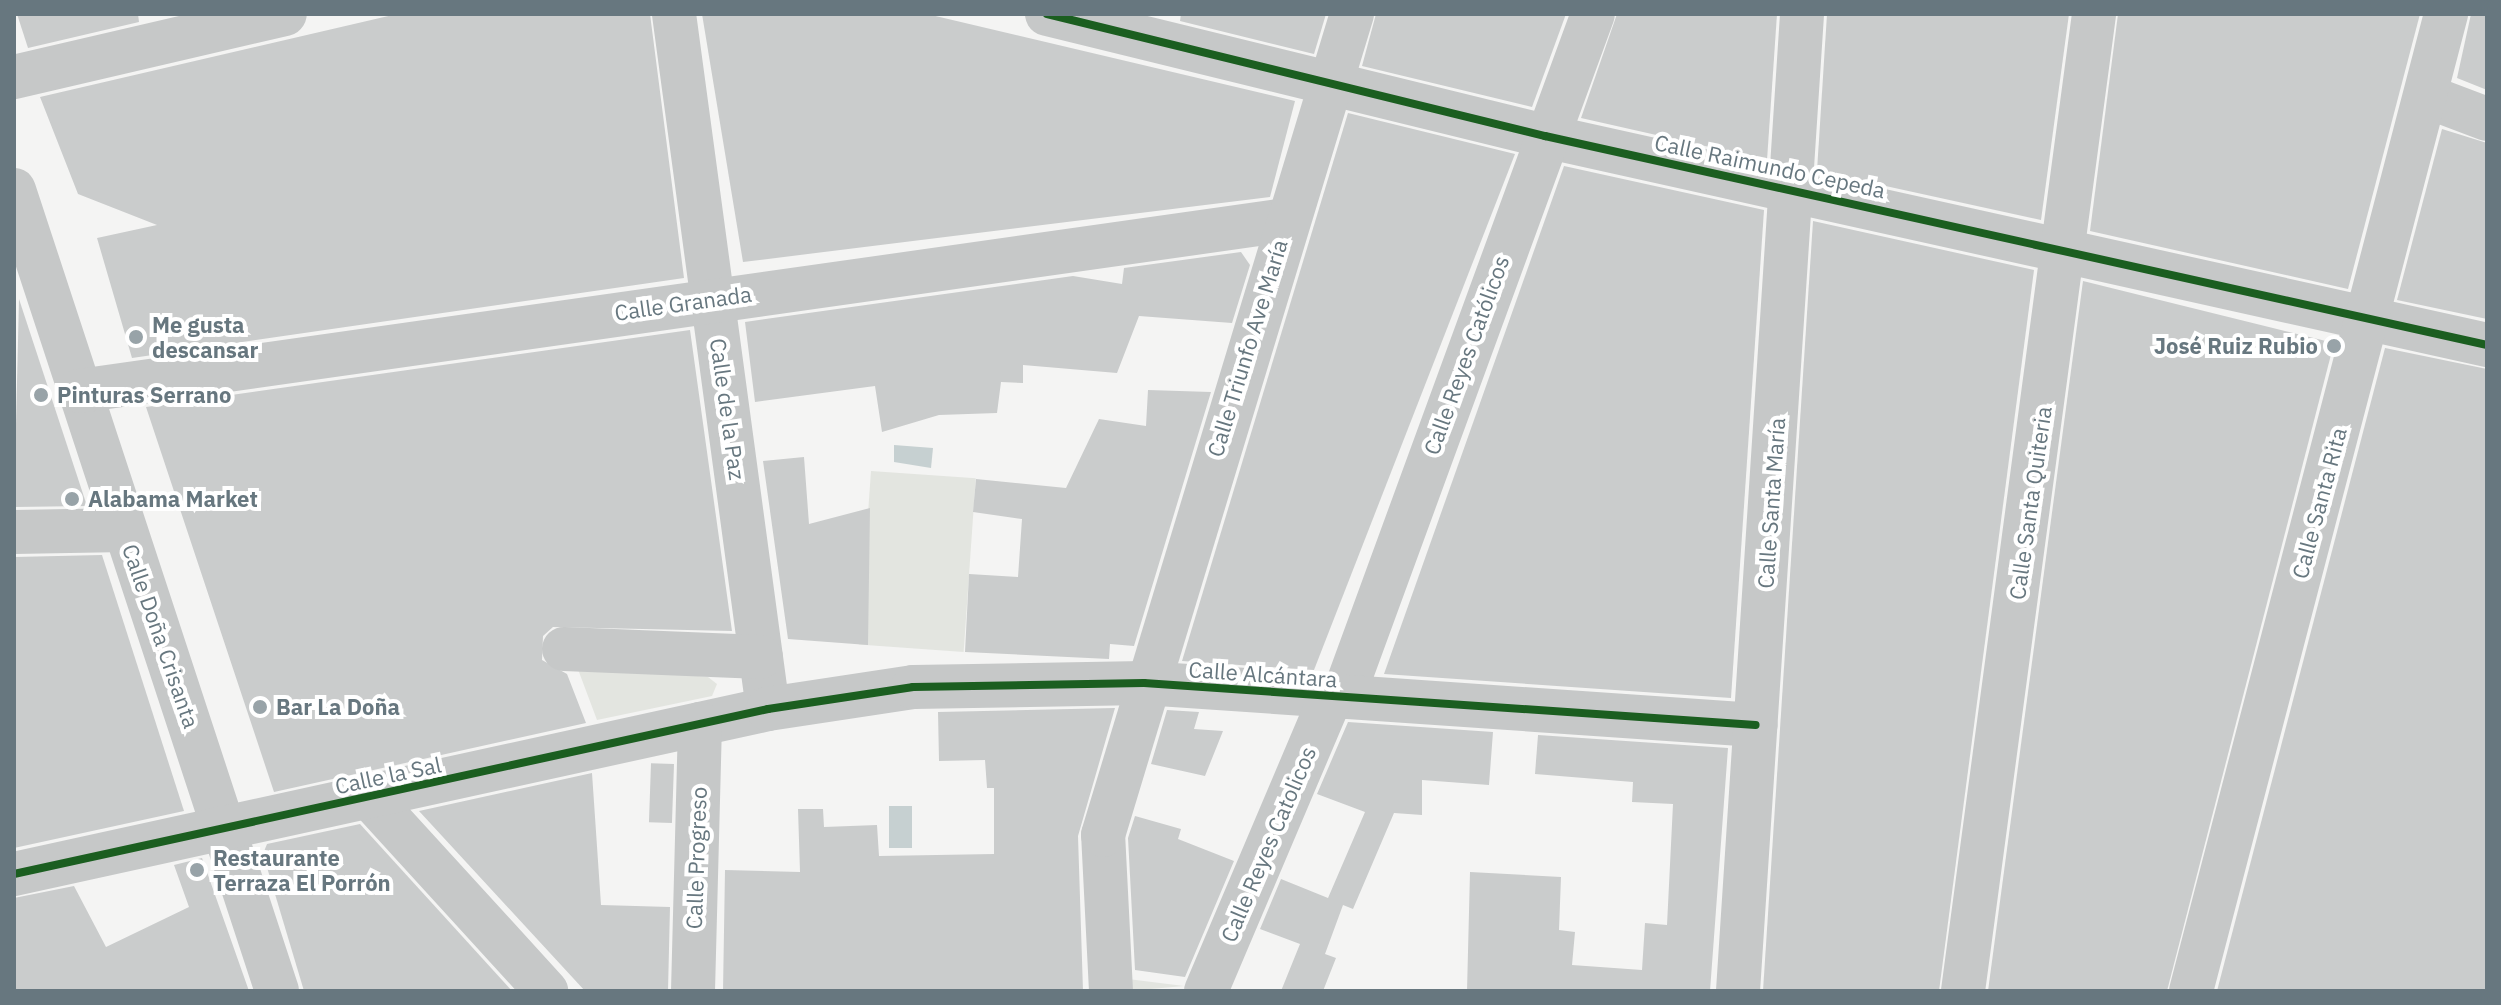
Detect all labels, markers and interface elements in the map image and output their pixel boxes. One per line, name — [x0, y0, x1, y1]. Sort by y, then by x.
street label: Calle Raimundo Cepeda — [1652, 129, 1888, 203]
street label: Calle Triunfo Ave María — [1201, 236, 1293, 460]
street label: Calle Reyes Católicos — [1418, 252, 1514, 458]
street label: Calle Granada — [613, 280, 753, 326]
place label: Me gusta descansar — [152, 311, 258, 362]
marker: Me gusta descansar — [127, 328, 145, 346]
place label: José Ruiz Rubio — [2154, 333, 2318, 359]
street label: Calle de la Paz — [705, 337, 751, 481]
marker: José Ruiz Rubio — [2325, 337, 2343, 355]
place label: Pinturas Serrano — [57, 382, 231, 408]
marker: Pinturas Serrano — [32, 386, 50, 404]
street label: Calle Santa Quiteria — [2003, 405, 2057, 601]
street label: Calle Santa María — [1752, 417, 1790, 589]
street label: Calle Santa Rita — [2286, 425, 2352, 581]
place label: Alabama Market — [88, 486, 258, 512]
marker: Alabama Market — [63, 490, 81, 508]
street label: Calle Doña Crisanta — [117, 541, 205, 731]
street label: Calle Alcántara — [1188, 656, 1338, 692]
place label: Bar La Doña — [276, 694, 400, 720]
marker: Bar La Doña — [251, 698, 269, 716]
street label: Calle Reyes Catolicos — [1215, 742, 1321, 946]
street label: Calle la Sal — [332, 751, 444, 799]
street label: Calle Progreso — [680, 786, 712, 930]
place label: Restaurante Terraza El Porrón — [213, 844, 391, 896]
marker: Restaurante Terraza El Porrón — [188, 861, 206, 879]

